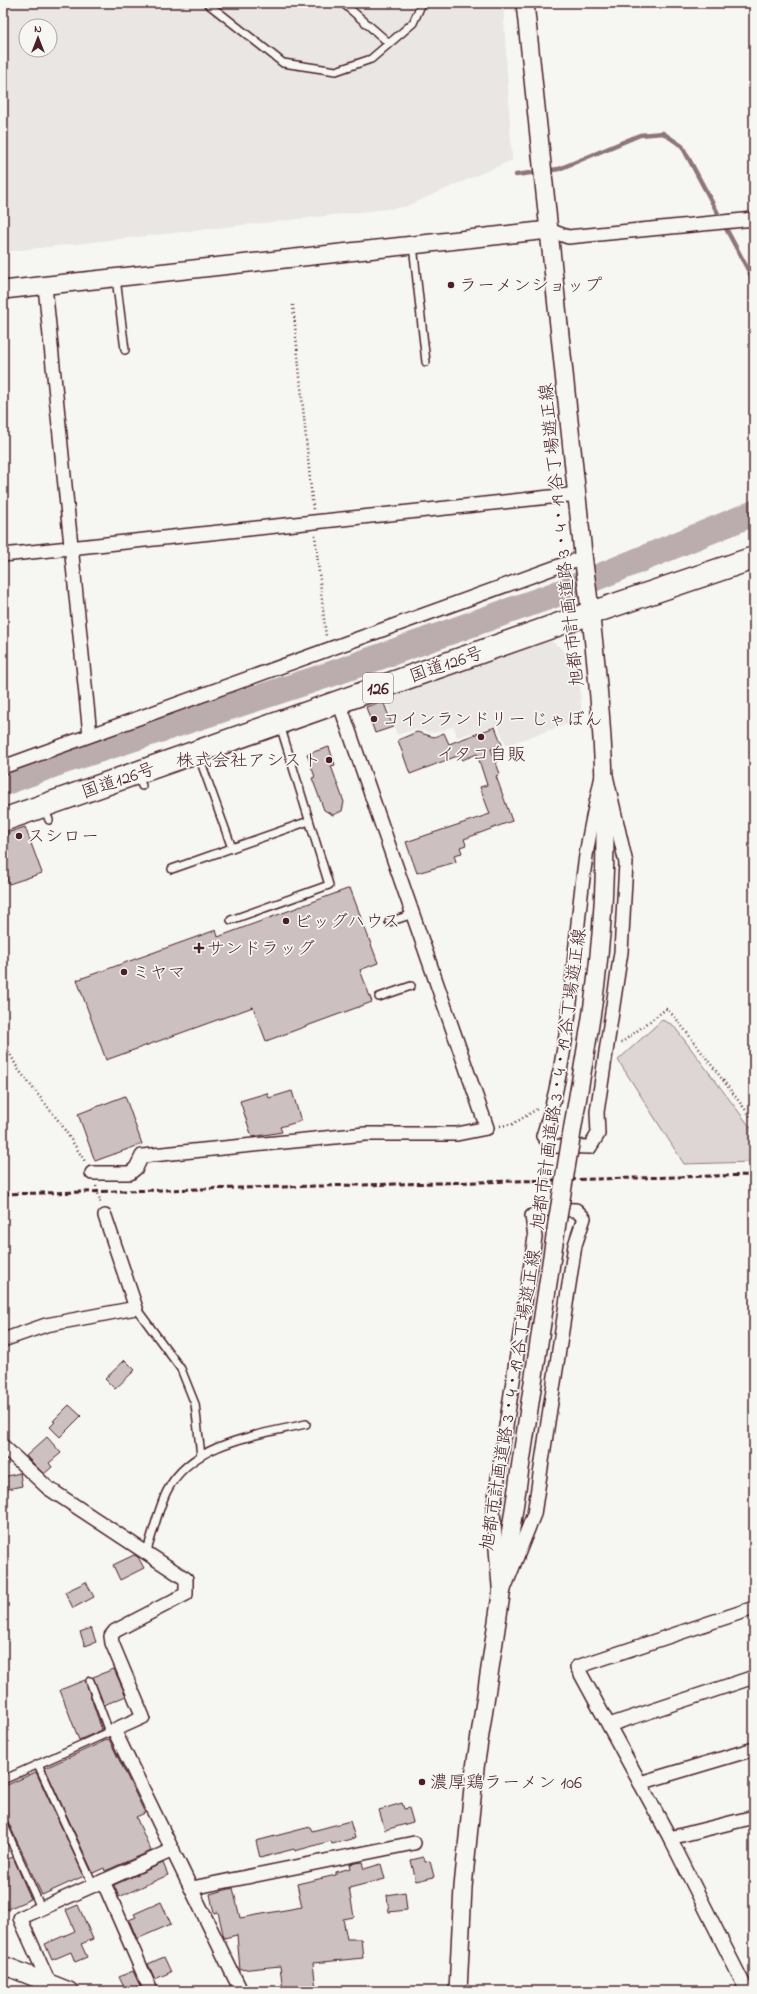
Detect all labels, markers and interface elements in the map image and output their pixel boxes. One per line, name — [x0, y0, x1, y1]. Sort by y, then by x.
north arrow — [18, 18, 58, 58]
text: N — [34, 21, 42, 37]
place label: ラーメンショップ — [459, 274, 602, 300]
marker: ラーメンショップ — [446, 280, 456, 290]
street label: 旭都市計画道路 3・4・19 谷丁場遊正線 — [534, 382, 592, 688]
street label: 国道126号 — [406, 641, 487, 691]
road number: 126 — [363, 673, 393, 703]
place label: コインランドリー じゃぼん — [382, 708, 603, 734]
marker: コインランドリー じゃぼん — [369, 714, 379, 724]
marker: イタコ自販 — [476, 732, 486, 742]
place label: イタコ自販 — [437, 743, 525, 769]
place label: 株式会社アシスト — [176, 749, 321, 775]
marker: 株式会社アシスト — [324, 755, 334, 765]
street label: 国道126号 — [78, 757, 159, 807]
place label: スシロー — [27, 825, 99, 851]
marker: スシロー — [14, 831, 24, 841]
place label: ビッグハウス — [294, 910, 400, 936]
marker: ビッグハウス — [281, 916, 291, 926]
street label: 旭都市計画道路 3・4・19 谷丁場遊正線 — [526, 926, 594, 1232]
place label: サンドラッグ — [207, 937, 315, 963]
marker: サンドラッグ — [194, 943, 204, 953]
place label: ミヤマ — [132, 961, 186, 987]
marker: ミヤマ — [119, 967, 129, 977]
street label: 旭都市計画道路 3・4・19 谷丁場遊正線 — [475, 1248, 549, 1553]
place label: 濃厚鶏ラーメン 106 — [430, 1771, 582, 1797]
marker: 濃厚鶏ラーメン 106 — [417, 1777, 427, 1787]

